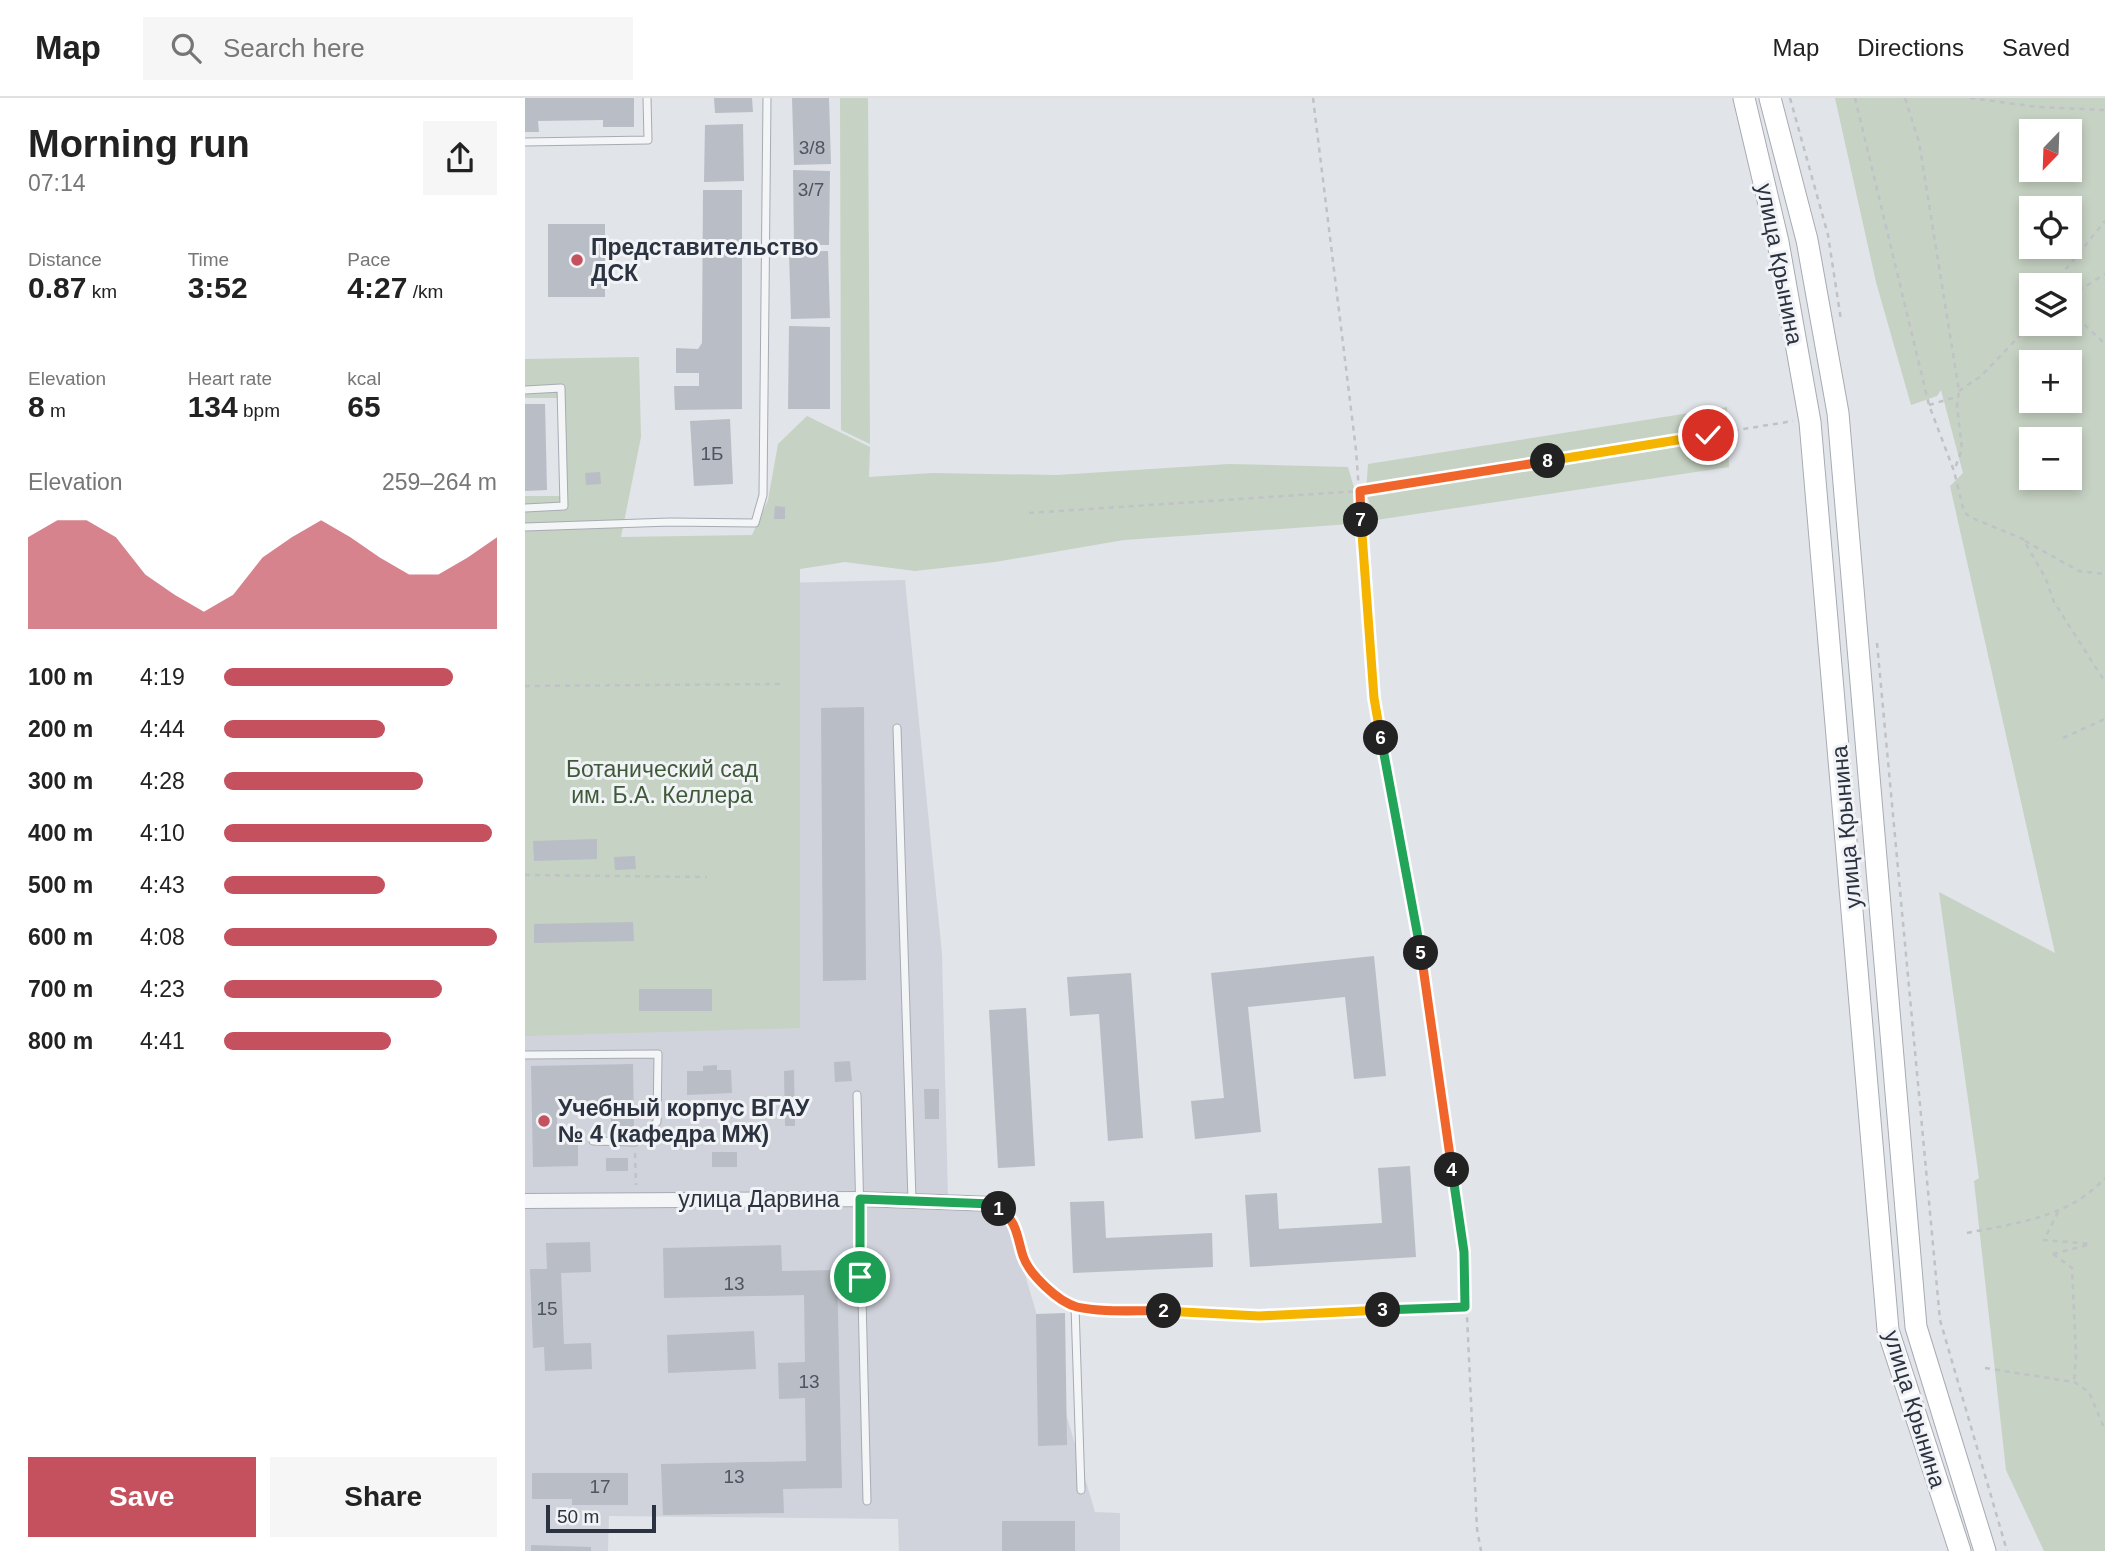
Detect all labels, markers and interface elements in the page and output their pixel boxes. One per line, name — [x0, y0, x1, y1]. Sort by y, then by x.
search box — [143, 17, 633, 80]
text: Map — [35, 29, 101, 66]
icon: search — [167, 29, 205, 67]
text: Search here — [223, 33, 365, 63]
text: Map — [1773, 34, 1819, 61]
text: Directions — [1857, 34, 1964, 61]
text: Saved — [2002, 34, 2070, 61]
north arrow — [2019, 119, 2083, 182]
map controls — [2019, 119, 2082, 490]
button: share — [423, 121, 497, 195]
text: Morning run — [28, 123, 250, 165]
house number: 3/8 — [799, 137, 825, 158]
text: 07:14 — [28, 170, 86, 196]
house number: 3/7 — [798, 179, 824, 200]
street label: улица Крынина — [1752, 181, 1808, 347]
button: locate — [2019, 196, 2082, 259]
place label: Представительство ДСК — [591, 234, 819, 286]
text: Distance — [28, 249, 102, 270]
text: Time — [188, 249, 229, 270]
text: Pace — [347, 249, 391, 270]
marker: Представительство ДСК — [569, 252, 585, 268]
text: 0.87 — [28, 271, 86, 304]
text: 3:52 — [188, 271, 248, 304]
text: 4:27 — [347, 271, 407, 304]
button: layers — [2019, 273, 2082, 336]
text: km — [86, 281, 117, 302]
text: /km — [407, 281, 443, 302]
button: + — [2019, 350, 2082, 413]
text: Elevation — [28, 368, 106, 389]
text: Heart rate — [188, 368, 272, 389]
text: kcal — [347, 368, 381, 389]
text: 8 — [28, 390, 45, 423]
text: 134 — [188, 390, 238, 423]
text: 65 — [347, 390, 381, 423]
text: m — [45, 400, 66, 421]
text: bpm — [238, 400, 280, 421]
pin — [1678, 405, 1738, 465]
icon: check — [1689, 416, 1727, 454]
button: − — [2019, 427, 2082, 490]
house number: 1Б — [700, 443, 724, 464]
pin: 8 — [1531, 444, 1565, 478]
text: 8 — [1542, 450, 1553, 471]
text: Elevation — [28, 469, 123, 495]
text: 259–264 m — [382, 469, 497, 495]
pin: 7 — [1343, 502, 1379, 538]
text: 7 — [1355, 509, 1366, 530]
text: 100 m — [28, 664, 93, 690]
text: 4:19 — [140, 664, 185, 690]
text: 200 m — [28, 716, 93, 742]
text: 4:44 — [140, 716, 185, 742]
pin: 6 — [1363, 720, 1399, 756]
text: 6 — [1375, 727, 1386, 748]
street label: улица Крынина — [1826, 744, 1866, 910]
park label: Ботанический сад им. Б.А. Келлера — [566, 756, 759, 808]
text: 300 m — [28, 768, 93, 794]
text: 4:28 — [140, 768, 185, 794]
text: 400 m — [28, 820, 93, 846]
text: 4:10 — [140, 820, 185, 846]
text: 500 m — [28, 872, 93, 898]
text: 4:43 — [140, 872, 185, 898]
text: 600 m — [28, 924, 93, 950]
text: 4:08 — [140, 924, 185, 950]
pin: 5 — [1403, 936, 1439, 970]
text: 5 — [1415, 942, 1426, 963]
text: 700 m — [28, 976, 93, 1002]
text: 4:23 — [140, 976, 185, 1002]
text: 800 m — [28, 1028, 93, 1054]
text: 4:41 — [140, 1028, 185, 1054]
place label: Учебный корпус ВГАУ № 4 (кафедра МЖ) — [558, 1095, 810, 1147]
marker: Учебный корпус ВГАУ № 4 (кафедра МЖ) — [536, 1113, 552, 1129]
pin: 4 — [1434, 1152, 1469, 1188]
text: 4 — [1446, 1159, 1457, 1180]
street label: улица Дарвина — [678, 1186, 840, 1212]
pin: 1 — [981, 1192, 1016, 1226]
text: 1 — [993, 1198, 1004, 1219]
pin — [830, 1247, 890, 1307]
icon: arrive — [841, 1258, 879, 1296]
house number: 13 — [723, 1273, 745, 1294]
pin: 3 — [1365, 1292, 1401, 1328]
pin: 2 — [1147, 1294, 1181, 1328]
house number: 15 — [536, 1298, 558, 1319]
text: 3 — [1377, 1299, 1388, 1320]
text: 2 — [1158, 1300, 1169, 1321]
street label: улица Крынина — [1879, 1327, 1951, 1491]
house number: 13 — [798, 1371, 820, 1392]
button: Save — [28, 1457, 256, 1537]
button: Share — [270, 1457, 497, 1537]
house number: 13 — [723, 1466, 745, 1487]
house number: 17 — [589, 1476, 611, 1497]
scale bar — [546, 1502, 656, 1534]
text: 50 m — [557, 1506, 599, 1527]

